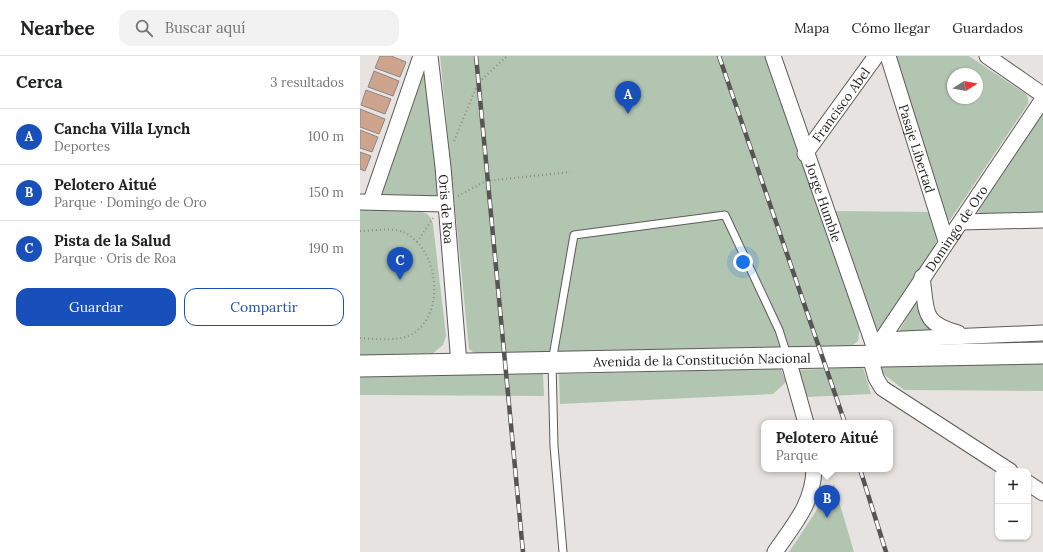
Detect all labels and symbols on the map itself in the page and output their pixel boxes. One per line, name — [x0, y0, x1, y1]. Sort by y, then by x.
street label: Francisco Abel — [808, 64, 874, 145]
north arrow — [947, 68, 983, 104]
pin: A — [615, 81, 641, 114]
street label: Pasaje Libertad — [895, 102, 939, 195]
street label: Jorge Humble — [802, 159, 846, 244]
street label: Oris de Roa — [435, 174, 458, 245]
street label: Domingo de Oro — [921, 182, 992, 275]
pin: C — [387, 247, 413, 280]
your location — [733, 252, 753, 272]
street label: Avenida de la Constitución Nacional — [592, 349, 811, 370]
pin: B — [814, 485, 840, 518]

